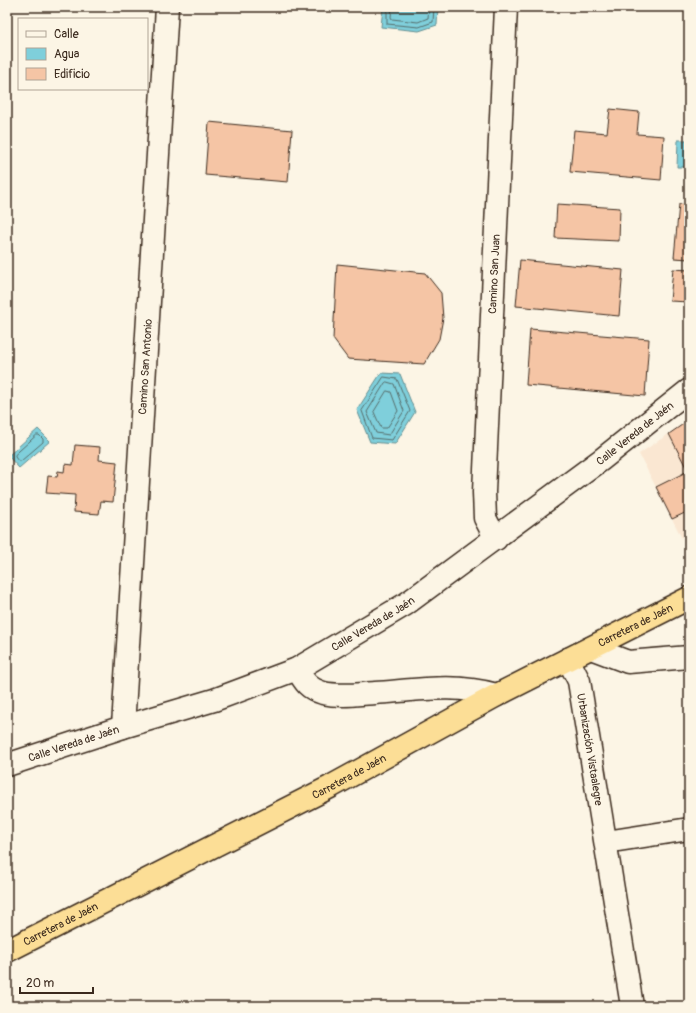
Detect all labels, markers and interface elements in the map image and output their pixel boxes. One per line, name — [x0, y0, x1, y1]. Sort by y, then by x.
legend — [18, 18, 148, 90]
text: Calle — [54, 27, 79, 42]
text: Agua — [54, 47, 80, 62]
text: Edificio — [54, 67, 90, 82]
street label: Camino San Juan — [486, 234, 503, 314]
street label: Camino San Antonio — [136, 318, 155, 415]
street label: Calle Vereda de Jaén — [594, 399, 676, 468]
street label: Calle Vereda de Jaén — [329, 594, 417, 654]
street label: Carretera de Jaén — [596, 601, 675, 650]
street label: Urbanización Vistaalegre — [574, 692, 605, 807]
street label: Calle Vereda de Jaén — [27, 723, 121, 765]
street label: Carretera de Jaén — [310, 751, 388, 802]
street label: Carretera de Jaén — [21, 900, 100, 949]
scale bar — [20, 969, 93, 995]
text: 20 m — [26, 976, 55, 991]

